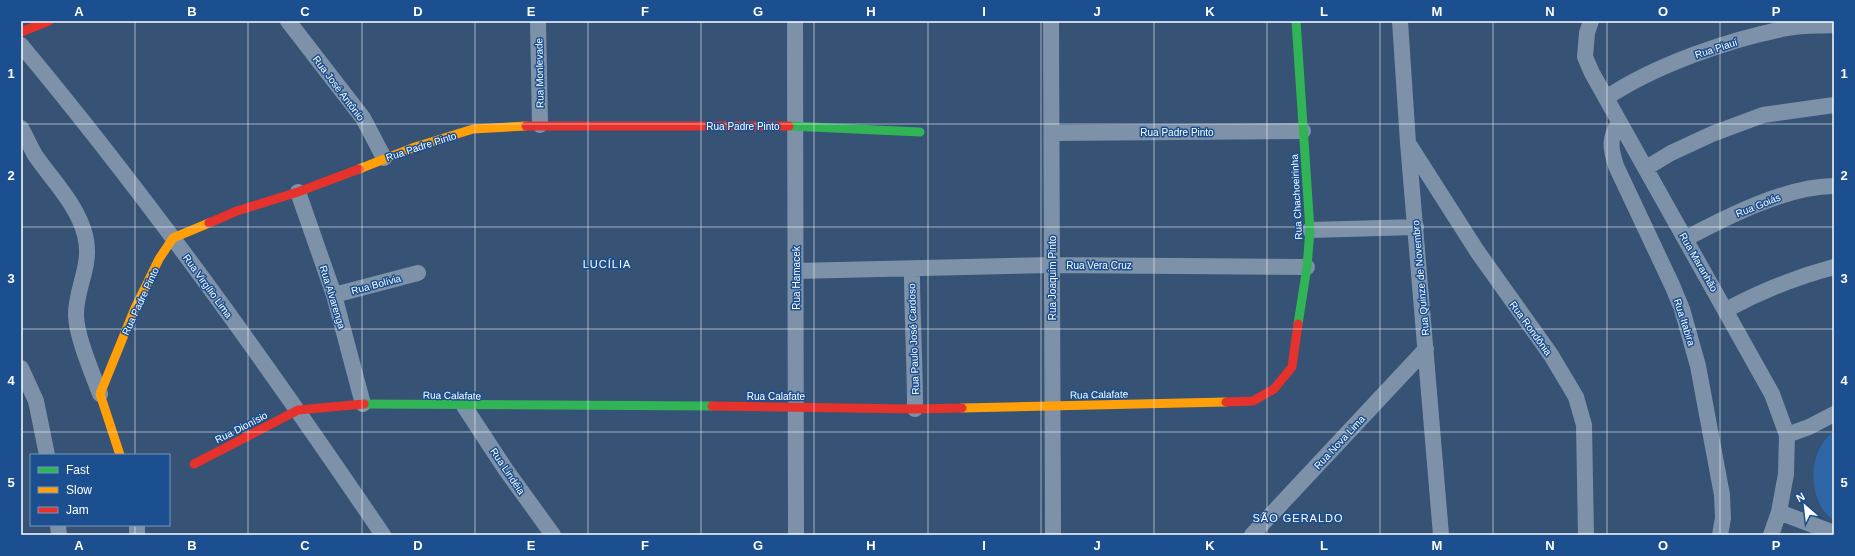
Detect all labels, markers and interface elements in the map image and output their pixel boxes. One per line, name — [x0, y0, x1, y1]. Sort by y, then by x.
text: A — [74, 4, 84, 19]
text: B — [187, 4, 197, 19]
text: C — [300, 4, 310, 19]
text: D — [413, 4, 423, 19]
text: E — [527, 4, 536, 19]
text: F — [641, 4, 649, 19]
text: G — [753, 4, 763, 19]
text: H — [866, 4, 876, 19]
text: I — [982, 4, 986, 19]
text: J — [1093, 4, 1101, 19]
text: K — [1205, 4, 1215, 19]
text: L — [1320, 4, 1328, 19]
text: M — [1432, 4, 1442, 19]
text: N — [1545, 4, 1555, 19]
text: O — [1658, 4, 1668, 19]
text: P — [1772, 4, 1781, 19]
street label: Rua Piauí — [1694, 36, 1739, 60]
street label: Rua Monlevade — [533, 37, 546, 108]
street label: Rua José Antônio — [311, 54, 367, 123]
text: 1 — [7, 66, 15, 81]
text: 1 — [1840, 66, 1848, 81]
street label: Rua Padre Pinto — [706, 121, 780, 132]
street label: Rua Padre Pinto — [1140, 127, 1214, 138]
street label: Rua Padre Pinto — [385, 130, 458, 163]
street label: Rua Chachoeirinha — [1289, 154, 1304, 240]
text: 2 — [7, 168, 15, 183]
text: 2 — [1840, 168, 1848, 183]
street label: Rua Goiás — [1734, 192, 1782, 219]
street label: Rua Quinze de Novembro — [1410, 219, 1431, 336]
street label: Rua Maranhão — [1677, 231, 1720, 294]
street label: Rua Joaquim Pinto — [1047, 235, 1058, 320]
street label: Rua Hamacek — [791, 245, 802, 310]
street label: Rua Virgílio Lima — [181, 252, 235, 321]
district label: LUCÍLIA — [583, 258, 631, 270]
street label: Rua Vera Cruz — [1066, 260, 1132, 271]
street label: Rua Alvarenga — [318, 264, 347, 331]
street label: Rua Padre Pinto — [120, 265, 161, 337]
text: 3 — [7, 271, 15, 286]
text: 3 — [1840, 271, 1848, 286]
street label: Rua Bolívia — [350, 272, 403, 296]
street label: Rua Paulo José Cardoso — [906, 283, 921, 395]
street label: Rua Itabira — [1672, 297, 1697, 348]
street label: Rua Rondônia — [1507, 299, 1554, 358]
text: 4 — [7, 373, 15, 388]
text: 4 — [1840, 373, 1848, 388]
street label: Rua Calafate — [1070, 388, 1129, 401]
street label: Rua Calafate — [423, 389, 482, 402]
street label: Rua Calafate — [747, 391, 806, 402]
street label: Rua Dionísio — [213, 409, 270, 445]
street label: Rua Nova Lima — [1312, 413, 1367, 471]
street label: Rua Lindéia — [488, 446, 527, 497]
legend — [30, 454, 170, 526]
text: Fast — [66, 463, 90, 477]
text: 5 — [7, 475, 15, 490]
text: 5 — [1840, 475, 1848, 490]
text: Slow — [66, 483, 92, 497]
north arrow — [1785, 486, 1825, 526]
text: N — [1794, 490, 1807, 504]
text: Jam — [66, 503, 89, 517]
district label: SÃO GERALDO — [1252, 512, 1344, 524]
text: A — [74, 538, 84, 553]
text: B — [187, 538, 197, 553]
text: C — [300, 538, 310, 553]
text: D — [413, 538, 423, 553]
text: E — [527, 538, 536, 553]
text: F — [641, 538, 649, 553]
text: G — [753, 538, 763, 553]
text: H — [866, 538, 876, 553]
text: I — [982, 538, 986, 553]
text: J — [1093, 538, 1101, 553]
text: K — [1205, 538, 1215, 553]
text: L — [1320, 538, 1328, 553]
text: M — [1432, 538, 1442, 553]
text: N — [1545, 538, 1555, 553]
text: O — [1658, 538, 1668, 553]
text: P — [1772, 538, 1781, 553]

